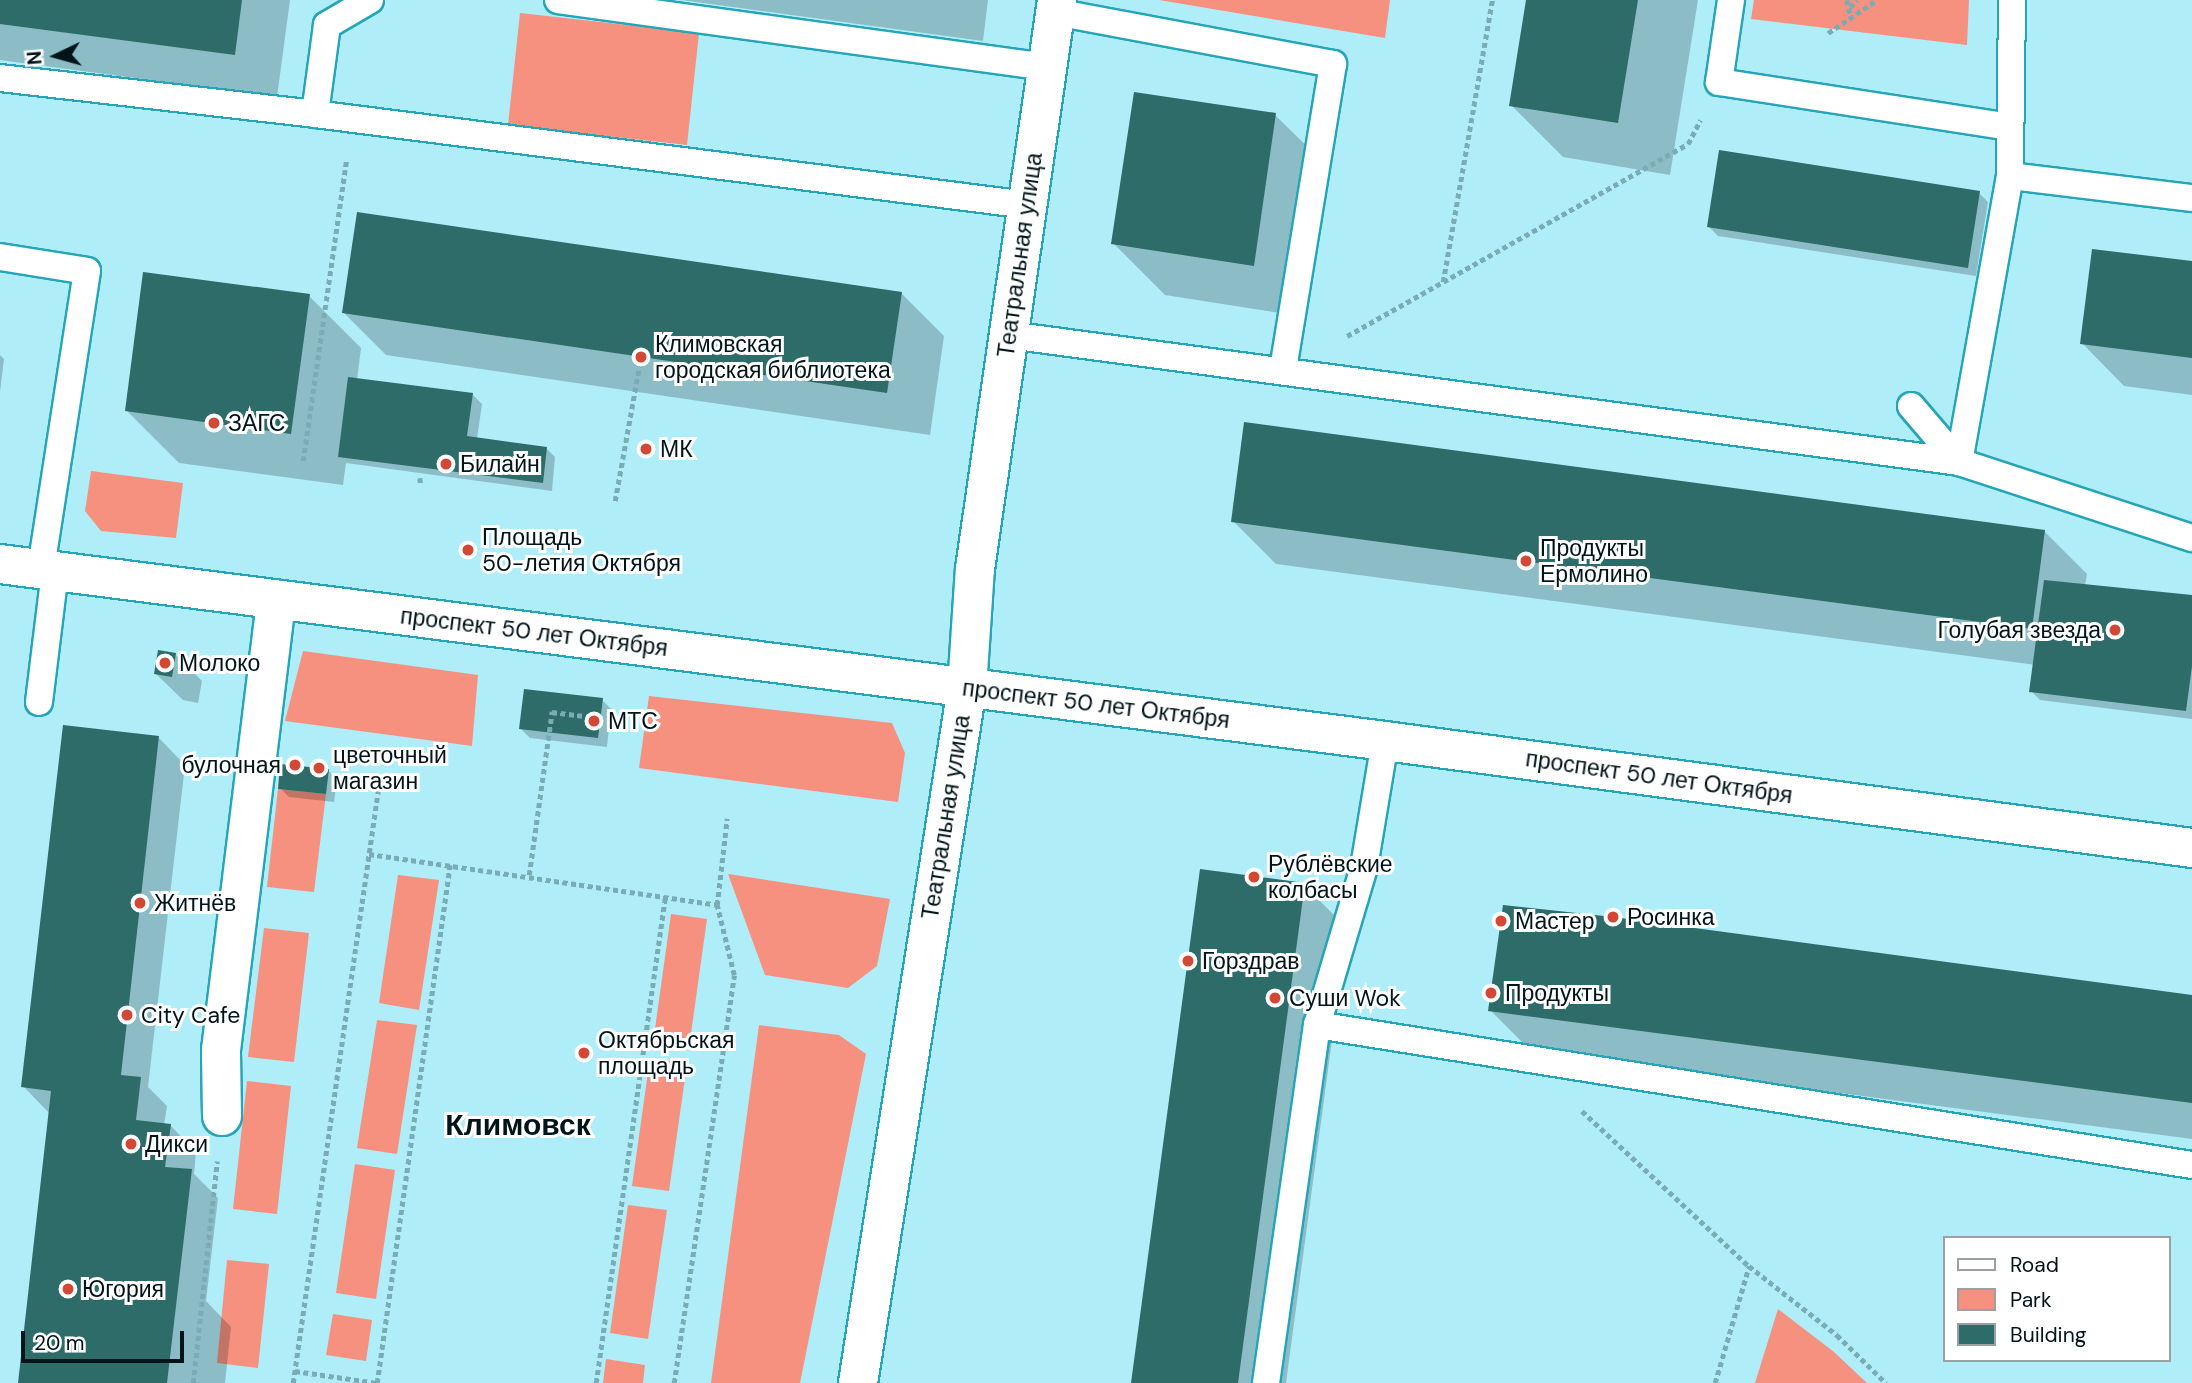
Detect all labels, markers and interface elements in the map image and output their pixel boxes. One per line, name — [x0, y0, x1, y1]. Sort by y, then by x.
north arrow — [21, 21, 91, 91]
text: N — [22, 50, 48, 66]
street label: Театральная улица — [992, 151, 1048, 359]
place label: Климовская городская библиотека — [655, 330, 891, 384]
marker: Климовская городская библиотека — [633, 349, 649, 365]
place label: ЗАГС — [228, 409, 285, 437]
marker: ЗАГС — [206, 415, 222, 431]
place label: МК — [660, 435, 693, 463]
marker: МК — [638, 441, 654, 457]
place label: Билайн — [460, 450, 540, 478]
marker: Билайн — [438, 456, 454, 472]
place label: Площадь 50-летия Октября — [482, 523, 681, 577]
place label: Продукты Ермолино — [1540, 534, 1648, 588]
marker: Площадь 50-летия Октября — [460, 542, 476, 558]
marker: Продукты Ермолино — [1518, 553, 1534, 569]
street label: проспект 50 лет Октября — [399, 602, 669, 662]
place label: Голубая звезда — [1938, 616, 2101, 644]
marker: Голубая звезда — [2107, 622, 2123, 638]
place label: Молоко — [179, 649, 260, 677]
marker: Молоко — [157, 655, 173, 671]
street label: проспект 50 лет Октября — [961, 674, 1231, 734]
place label: МТС — [608, 707, 658, 735]
marker: МТС — [586, 713, 602, 729]
street label: Театральная улица — [916, 713, 976, 921]
place label: цветочный магазин — [333, 741, 447, 795]
street label: проспект 50 лет Октября — [1524, 745, 1794, 809]
place label: булочная — [181, 751, 281, 779]
marker: булочная — [287, 757, 303, 773]
marker: цветочный магазин — [311, 760, 327, 776]
place label: Рублёвские колбасы — [1268, 850, 1393, 904]
marker: Рублёвские колбасы — [1246, 869, 1262, 885]
place label: Житнёв — [154, 889, 236, 917]
marker: Житнёв — [132, 895, 148, 911]
place label: Росинка — [1627, 903, 1715, 931]
place label: Мастер — [1515, 907, 1595, 935]
marker: Росинка — [1605, 909, 1621, 925]
marker: Мастер — [1493, 913, 1509, 929]
place label: Горздрав — [1202, 947, 1300, 975]
marker: Горздрав — [1180, 953, 1196, 969]
place label: Продукты — [1505, 979, 1609, 1007]
place label: Суши Wok — [1289, 984, 1401, 1012]
marker: Продукты — [1483, 985, 1499, 1001]
marker: Суши Wok — [1267, 990, 1283, 1006]
place label: City Cafe — [141, 1001, 240, 1029]
marker: City Cafe — [119, 1007, 135, 1023]
place label: Октябрьская площадь — [598, 1026, 734, 1080]
marker: Октябрьская площадь — [576, 1045, 592, 1061]
district label: Климовск — [445, 1107, 591, 1143]
place label: Дикси — [145, 1130, 208, 1158]
marker: Дикси — [123, 1136, 139, 1152]
legend — [1944, 1236, 2171, 1362]
text: Road — [2010, 1251, 2059, 1279]
place label: Югория — [82, 1275, 164, 1303]
marker: Югория — [60, 1281, 76, 1297]
text: Park — [2010, 1286, 2051, 1314]
scale bar — [24, 1316, 187, 1360]
text: Building — [2010, 1321, 2086, 1349]
text: 20 m — [34, 1329, 85, 1357]

